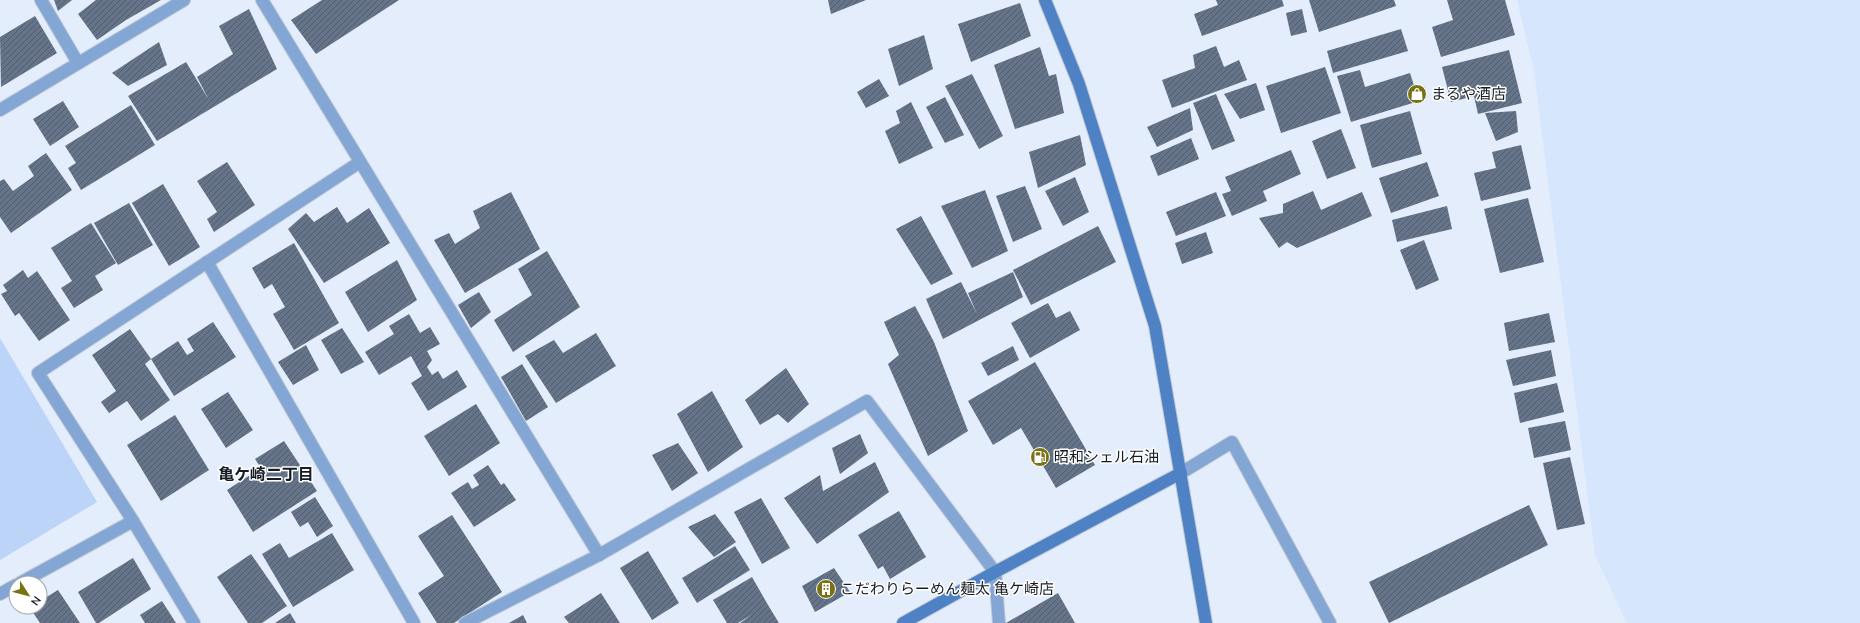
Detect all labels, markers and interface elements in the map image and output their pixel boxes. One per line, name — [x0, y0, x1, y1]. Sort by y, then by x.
shop icon: まるや酒店 — [1406, 83, 1428, 105]
place label: まるや酒店 — [1431, 84, 1506, 103]
fuel station icon: 昭和シェル石油 — [1029, 446, 1051, 468]
place label: 昭和シェル石油 — [1054, 447, 1159, 466]
district label: 亀ケ崎二丁目 — [218, 464, 314, 484]
north arrow — [8, 575, 48, 615]
building icon: こだわりらーめん麺太 亀ケ崎店 — [815, 578, 837, 600]
place label: こだわりらーめん麺太 亀ケ崎店 — [840, 579, 1054, 598]
text: N — [28, 593, 44, 608]

